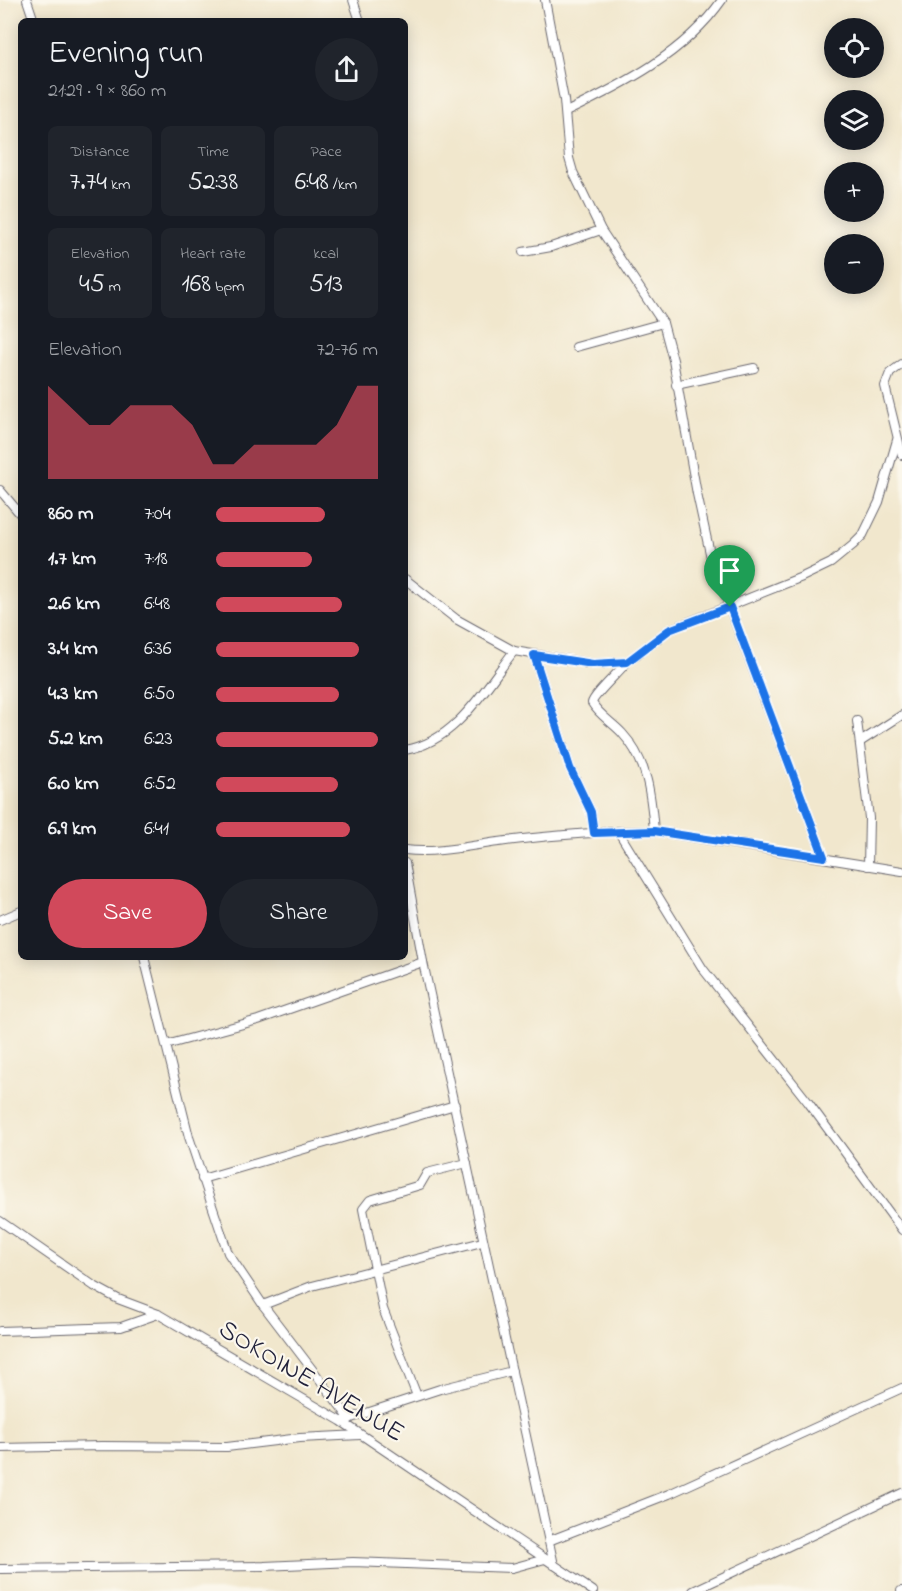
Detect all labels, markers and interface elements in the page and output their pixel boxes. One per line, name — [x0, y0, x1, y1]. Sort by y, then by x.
map controls — [824, 18, 884, 294]
button: locate — [824, 18, 884, 78]
text: Evening run — [48, 30, 203, 78]
button: share — [315, 38, 378, 101]
text: 21:29 · 9 × 860 m — [48, 77, 166, 106]
button: layers — [824, 90, 884, 150]
text: Distance — [71, 140, 129, 164]
text: Time — [197, 140, 229, 164]
text: Pace — [310, 140, 342, 164]
button: + — [824, 162, 884, 222]
text: 7.74 — [70, 164, 107, 202]
text: 52:38 — [188, 164, 238, 202]
text: 6:48 — [295, 164, 329, 202]
text: km — [107, 173, 130, 197]
text: /km — [329, 173, 357, 197]
button: − — [824, 234, 884, 294]
text: Elevation — [71, 242, 129, 266]
text: Heart rate — [180, 242, 246, 266]
text: kcal — [313, 242, 339, 266]
text: 45 — [79, 266, 105, 304]
text: 168 — [181, 266, 211, 304]
text: 513 — [309, 266, 343, 304]
text: m — [105, 275, 121, 299]
text: bpm — [211, 275, 245, 299]
text: Elevation — [48, 336, 122, 365]
text: 72–76 m — [317, 336, 378, 365]
text: 860 m — [48, 500, 93, 529]
text: 7:04 — [144, 500, 171, 529]
text: 1.7 km — [48, 545, 96, 574]
text: 7:18 — [144, 545, 168, 574]
pin — [704, 545, 755, 607]
icon: arrive — [713, 554, 746, 587]
text: 2.6 km — [48, 590, 100, 619]
text: 6:48 — [144, 590, 170, 619]
text: 3.4 km — [48, 635, 98, 664]
text: 6:36 — [144, 635, 172, 664]
text: 4.3 km — [48, 680, 98, 709]
text: 6:50 — [144, 680, 175, 709]
text: 5.2 km — [48, 725, 103, 754]
text: 6:23 — [144, 725, 173, 754]
text: 6.0 km — [48, 770, 99, 799]
text: 6:52 — [144, 770, 176, 799]
text: 6.9 km — [48, 815, 96, 844]
text: 6:41 — [144, 815, 169, 844]
button: Save — [48, 879, 207, 948]
button: Share — [219, 879, 378, 948]
street label: SOKOINE AVENUE — [211, 1311, 411, 1453]

